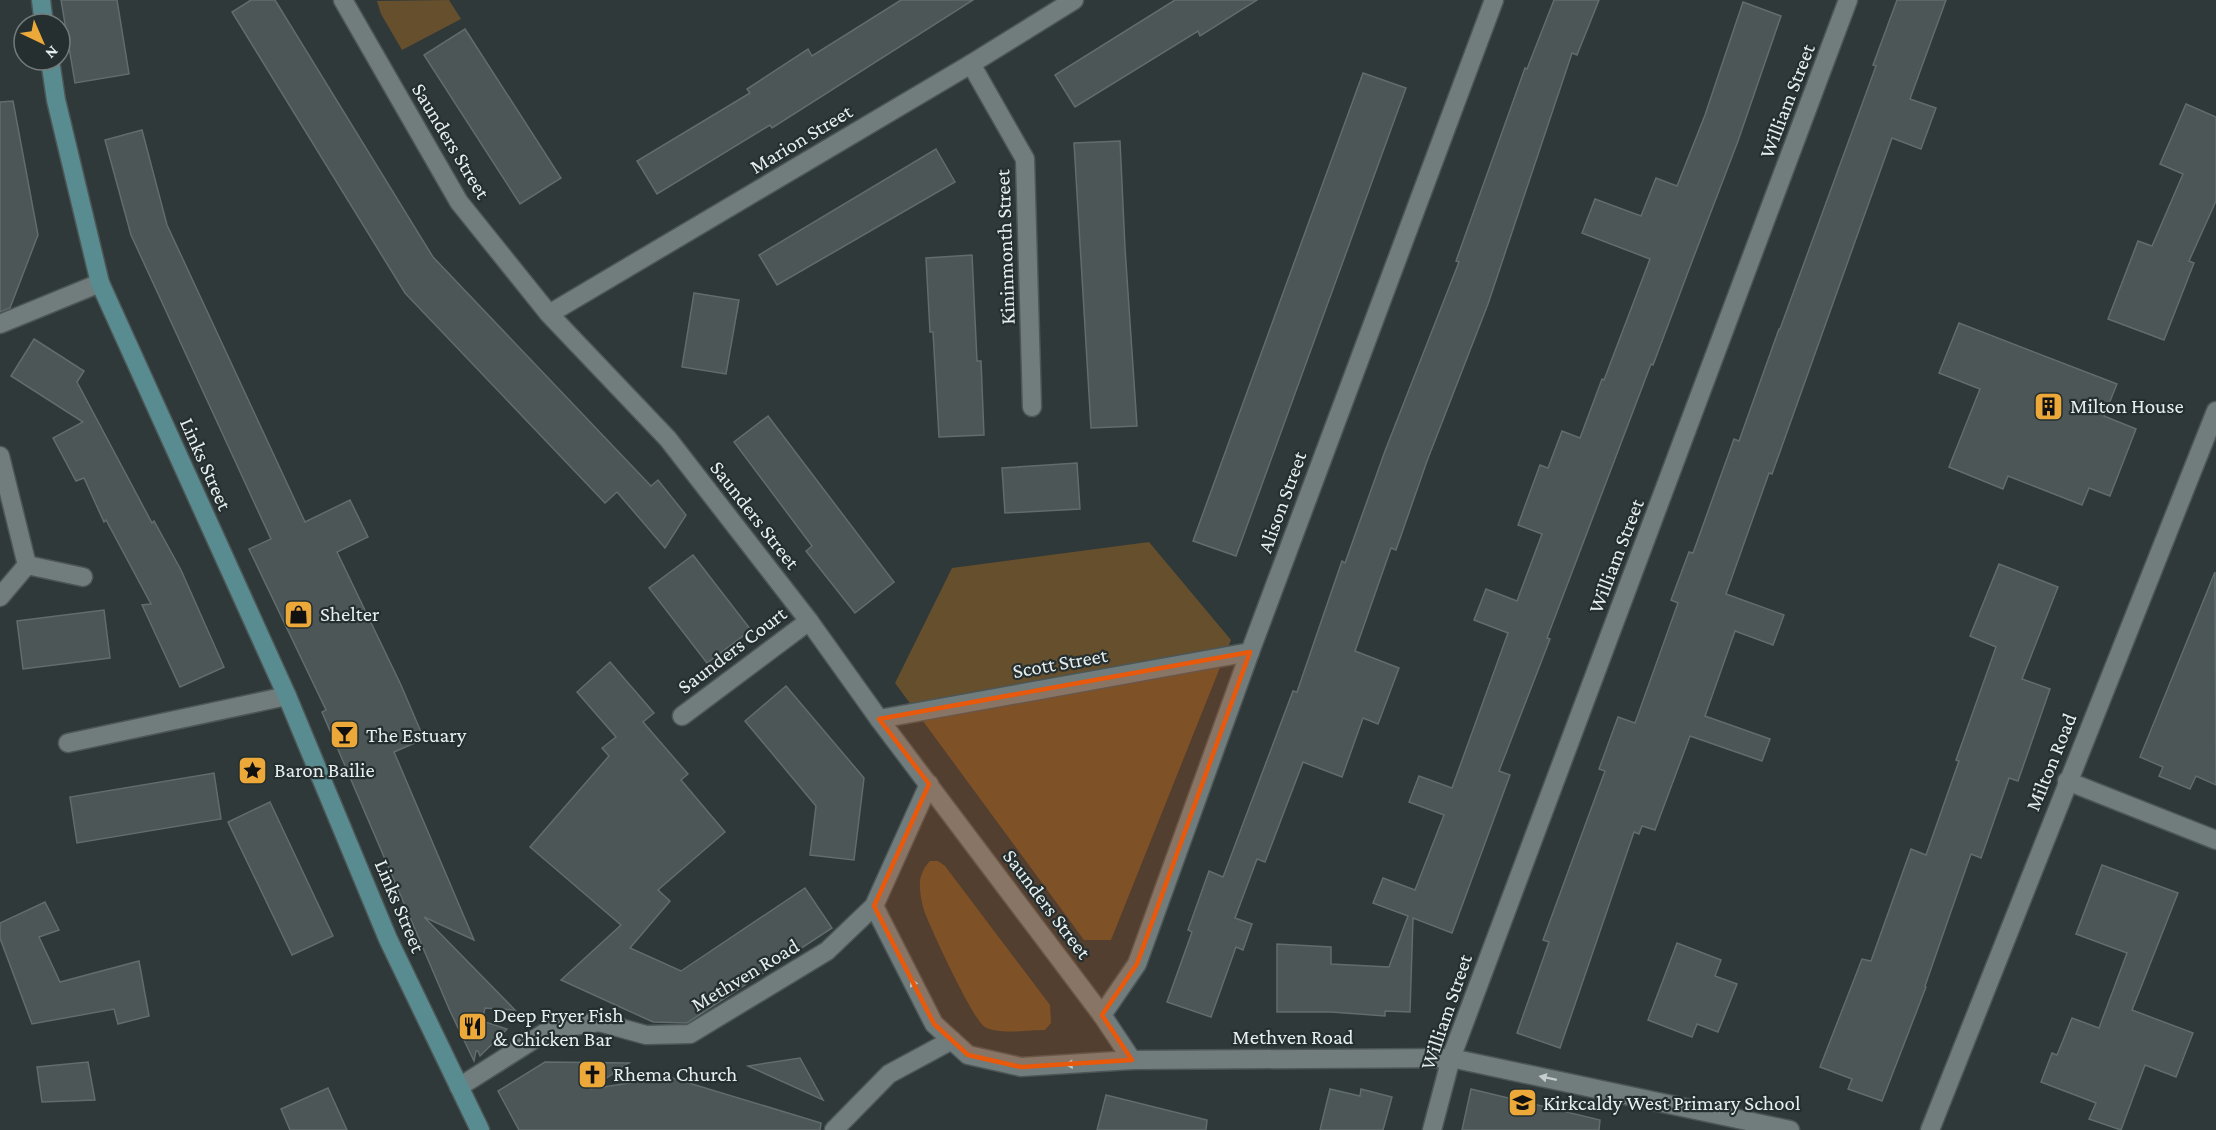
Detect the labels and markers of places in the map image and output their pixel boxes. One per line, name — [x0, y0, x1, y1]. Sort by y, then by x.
building icon: Milton House — [2033, 390, 2065, 422]
place label: Milton House — [2070, 394, 2184, 418]
shop icon: Shelter — [283, 598, 315, 630]
place label: Shelter — [320, 602, 380, 626]
bar icon: The Estuary — [329, 719, 361, 751]
place label: The Estuary — [366, 723, 467, 747]
place icon: Baron Bailie — [237, 754, 269, 786]
place label: Baron Bailie — [274, 758, 375, 782]
place label: Deep Fryer Fish & Chicken Bar — [493, 1003, 624, 1051]
restaurant icon: Deep Fryer Fish & Chicken Bar — [456, 1011, 488, 1043]
church icon: Rhema Church — [576, 1058, 608, 1090]
place label: Rhema Church — [613, 1062, 737, 1086]
school or university icon: Kirkcaldy West Primary School — [1506, 1087, 1538, 1119]
place label: Kirkcaldy West Primary School — [1543, 1091, 1800, 1115]

